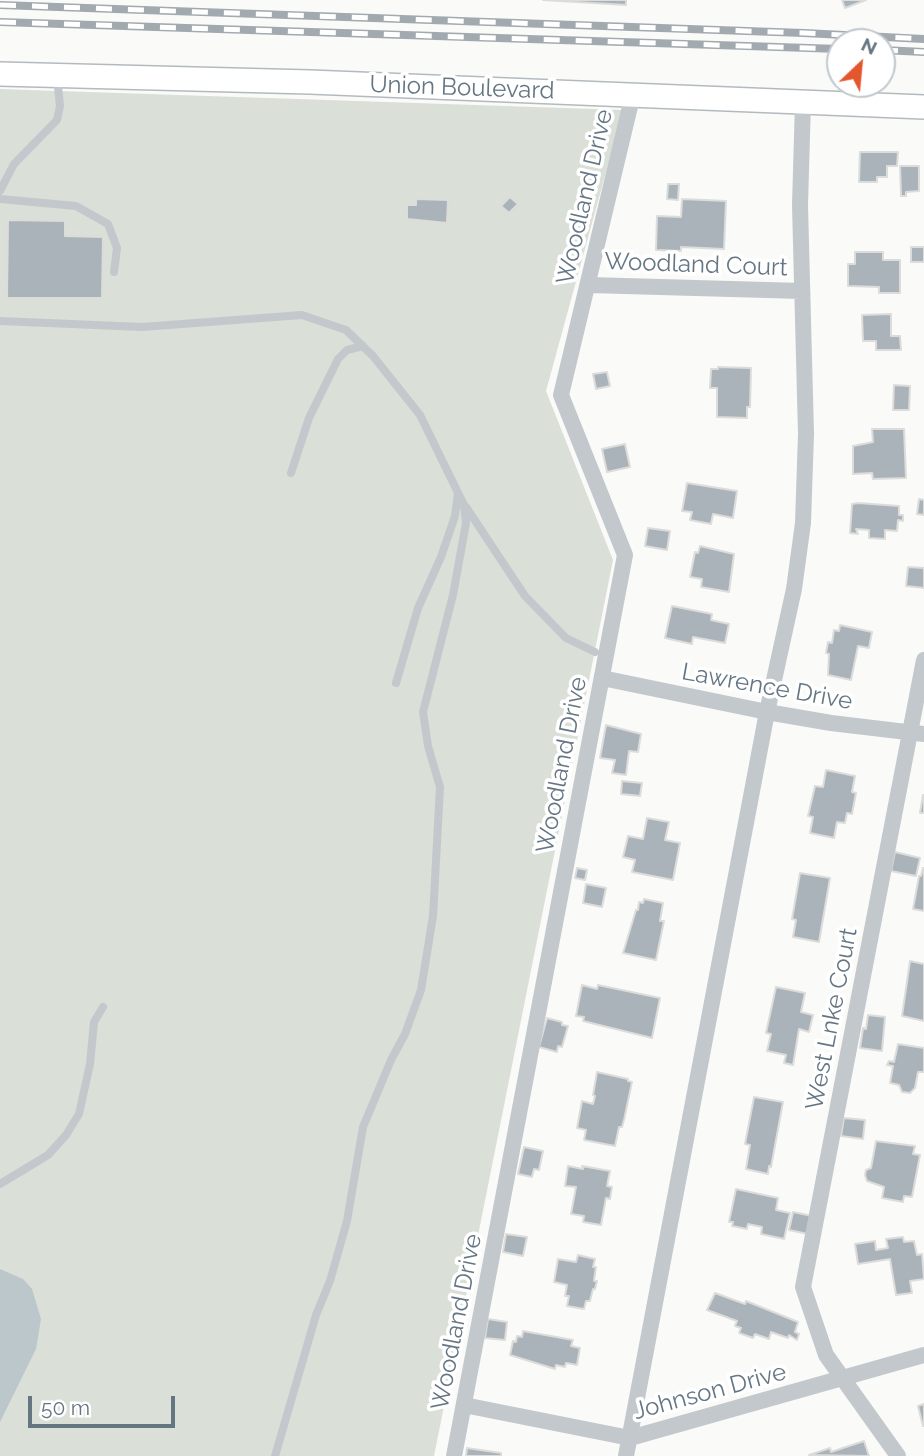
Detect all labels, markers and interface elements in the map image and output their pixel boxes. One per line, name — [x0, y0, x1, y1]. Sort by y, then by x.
north arrow — [826, 28, 896, 98]
text: N — [858, 33, 881, 59]
street label: Union Boulevard — [369, 70, 555, 106]
street label: Woodland Drive — [551, 107, 619, 287]
street label: Woodland Court — [604, 247, 788, 283]
street label: Lawrence Drive — [679, 658, 855, 716]
street label: Woodland Drive — [531, 674, 593, 856]
street label: West Lnke Court — [800, 925, 864, 1113]
street label: Woodland Drive — [426, 1231, 488, 1413]
street label: Johnson Drive — [631, 1358, 789, 1426]
scale bar — [32, 1382, 178, 1426]
text: 50 m — [41, 1395, 90, 1420]

